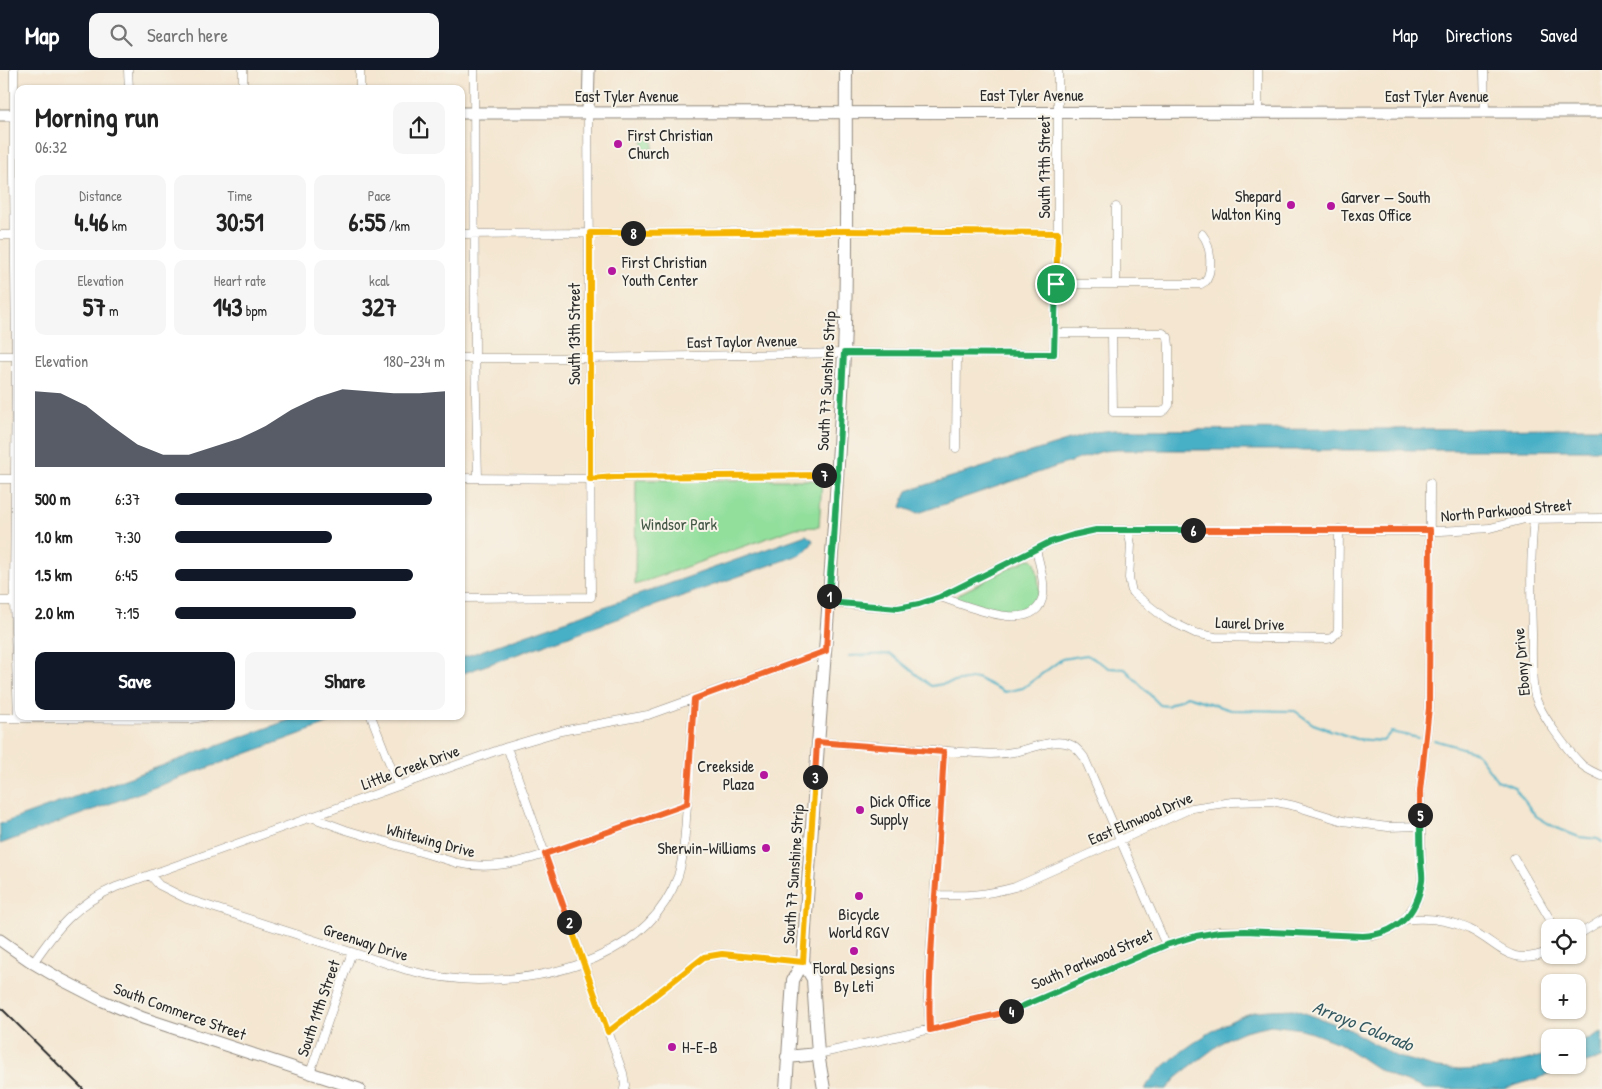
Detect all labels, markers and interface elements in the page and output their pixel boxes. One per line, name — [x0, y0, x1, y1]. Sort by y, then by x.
search box — [89, 13, 439, 58]
text: Map — [25, 19, 59, 51]
icon: search — [107, 21, 135, 49]
text: Search here — [147, 22, 228, 48]
text: Map — [1393, 23, 1418, 48]
text: Directions — [1446, 23, 1512, 48]
text: Saved — [1540, 23, 1577, 48]
street label: East Tyler Avenue — [980, 84, 1085, 106]
street label: East Tyler Avenue — [575, 85, 680, 107]
street label: East Tyler Avenue — [1385, 85, 1490, 107]
text: Morning run — [35, 98, 159, 136]
button: share — [393, 102, 445, 154]
street label: South 17th Street — [1033, 115, 1055, 218]
place label: First Christian Church — [627, 124, 713, 164]
text: 06:32 — [35, 136, 67, 158]
marker: First Christian Church — [612, 138, 624, 150]
place label: Shepard Walton King — [1211, 185, 1281, 225]
text: Distance — [79, 186, 122, 205]
text: Time — [228, 186, 252, 205]
text: Pace — [368, 186, 391, 205]
place label: Garver — South Texas Office — [1341, 186, 1430, 226]
marker: Shepard Walton King — [1285, 199, 1297, 211]
marker: Garver — South Texas Office — [1325, 200, 1337, 212]
text: 4.46 — [74, 205, 108, 239]
text: 30:51 — [216, 205, 264, 239]
text: 6:55 — [349, 205, 386, 239]
text: km — [108, 216, 127, 235]
text: /km — [386, 216, 410, 235]
pin: 8 — [620, 220, 646, 246]
text: 8 — [630, 224, 637, 243]
place label: First Christian Youth Center — [621, 251, 707, 291]
pin — [1035, 263, 1077, 305]
marker: First Christian Youth Center — [606, 265, 618, 277]
icon: arrive — [1042, 270, 1070, 298]
text: Elevation — [77, 271, 124, 290]
text: Heart rate — [214, 271, 266, 290]
text: kcal — [369, 271, 390, 290]
street label: South 13th Street — [563, 282, 585, 385]
text: 57 — [83, 290, 106, 324]
text: 143 — [213, 290, 243, 324]
text: 327 — [362, 290, 397, 324]
text: m — [106, 301, 119, 320]
text: bpm — [243, 301, 267, 320]
street label: South 77 Sunshine Strip — [811, 310, 841, 451]
street label: East Taylor Avenue — [687, 329, 798, 353]
text: Elevation — [35, 350, 88, 372]
text: 180–234 m — [383, 350, 445, 372]
pin: 7 — [812, 462, 836, 488]
text: 7 — [821, 466, 828, 485]
text: 500 m — [35, 488, 71, 510]
text: 6:37 — [115, 488, 140, 510]
street label: North Parkwood Street — [1440, 493, 1573, 527]
park label: Windsor Park — [641, 513, 717, 535]
pin: 6 — [1180, 518, 1206, 542]
text: 6 — [1191, 521, 1196, 540]
text: 1.0 km — [35, 526, 73, 548]
text: 7:30 — [115, 526, 141, 548]
text: 1.5 km — [35, 564, 72, 586]
text: 6:45 — [115, 564, 138, 586]
pin: 1 — [816, 584, 842, 608]
text: 1 — [827, 587, 832, 606]
text: 2.0 km — [35, 602, 74, 624]
text: 7:15 — [115, 602, 139, 624]
street label: Laurel Drive — [1215, 611, 1286, 635]
street label: Ebony Drive — [1507, 627, 1535, 697]
button: Save — [35, 652, 235, 710]
button: Share — [245, 652, 445, 710]
street label: Little Creek Drive — [358, 739, 463, 795]
place label: Creekside Plaza — [697, 755, 755, 795]
pin: 3 — [802, 764, 828, 790]
text: 3 — [812, 768, 819, 787]
marker: Creekside Plaza — [758, 769, 770, 781]
street label: East Elmwood Drive — [1085, 786, 1196, 850]
place label: Dick Office Supply — [870, 790, 932, 830]
pin: 5 — [1408, 802, 1432, 828]
street label: South 77 Sunshine Strip — [777, 803, 809, 944]
marker: Dick Office Supply — [854, 804, 866, 816]
text: 5 — [1418, 806, 1423, 825]
street label: Whitewing Drive — [384, 818, 478, 863]
place label: Sherwin-Williams — [657, 837, 756, 859]
marker: Sherwin-Williams — [760, 842, 772, 854]
marker: Bicycle World RGV — [853, 890, 865, 902]
place label: Bicycle World RGV — [829, 903, 889, 943]
pin: 2 — [556, 910, 582, 934]
text: 2 — [566, 913, 573, 932]
street label: Greenway Drive — [321, 918, 412, 966]
map controls — [1541, 919, 1586, 1074]
button: locate — [1541, 919, 1586, 964]
street label: South Parkwood Street — [1028, 923, 1157, 995]
marker: Floral Designs By Leti — [848, 945, 860, 957]
street label: South 11th Street — [291, 956, 345, 1059]
place label: Floral Designs By Leti — [812, 957, 895, 997]
button: + — [1541, 974, 1586, 1019]
street label: South Commerce Street — [111, 977, 250, 1045]
water label: Arroyo Colorado — [1309, 994, 1419, 1058]
pin: 4 — [998, 998, 1024, 1024]
text: 4 — [1009, 1002, 1014, 1021]
button: − — [1541, 1029, 1586, 1074]
place label: H-E-B — [682, 1036, 718, 1058]
marker: H-E-B — [666, 1041, 678, 1053]

